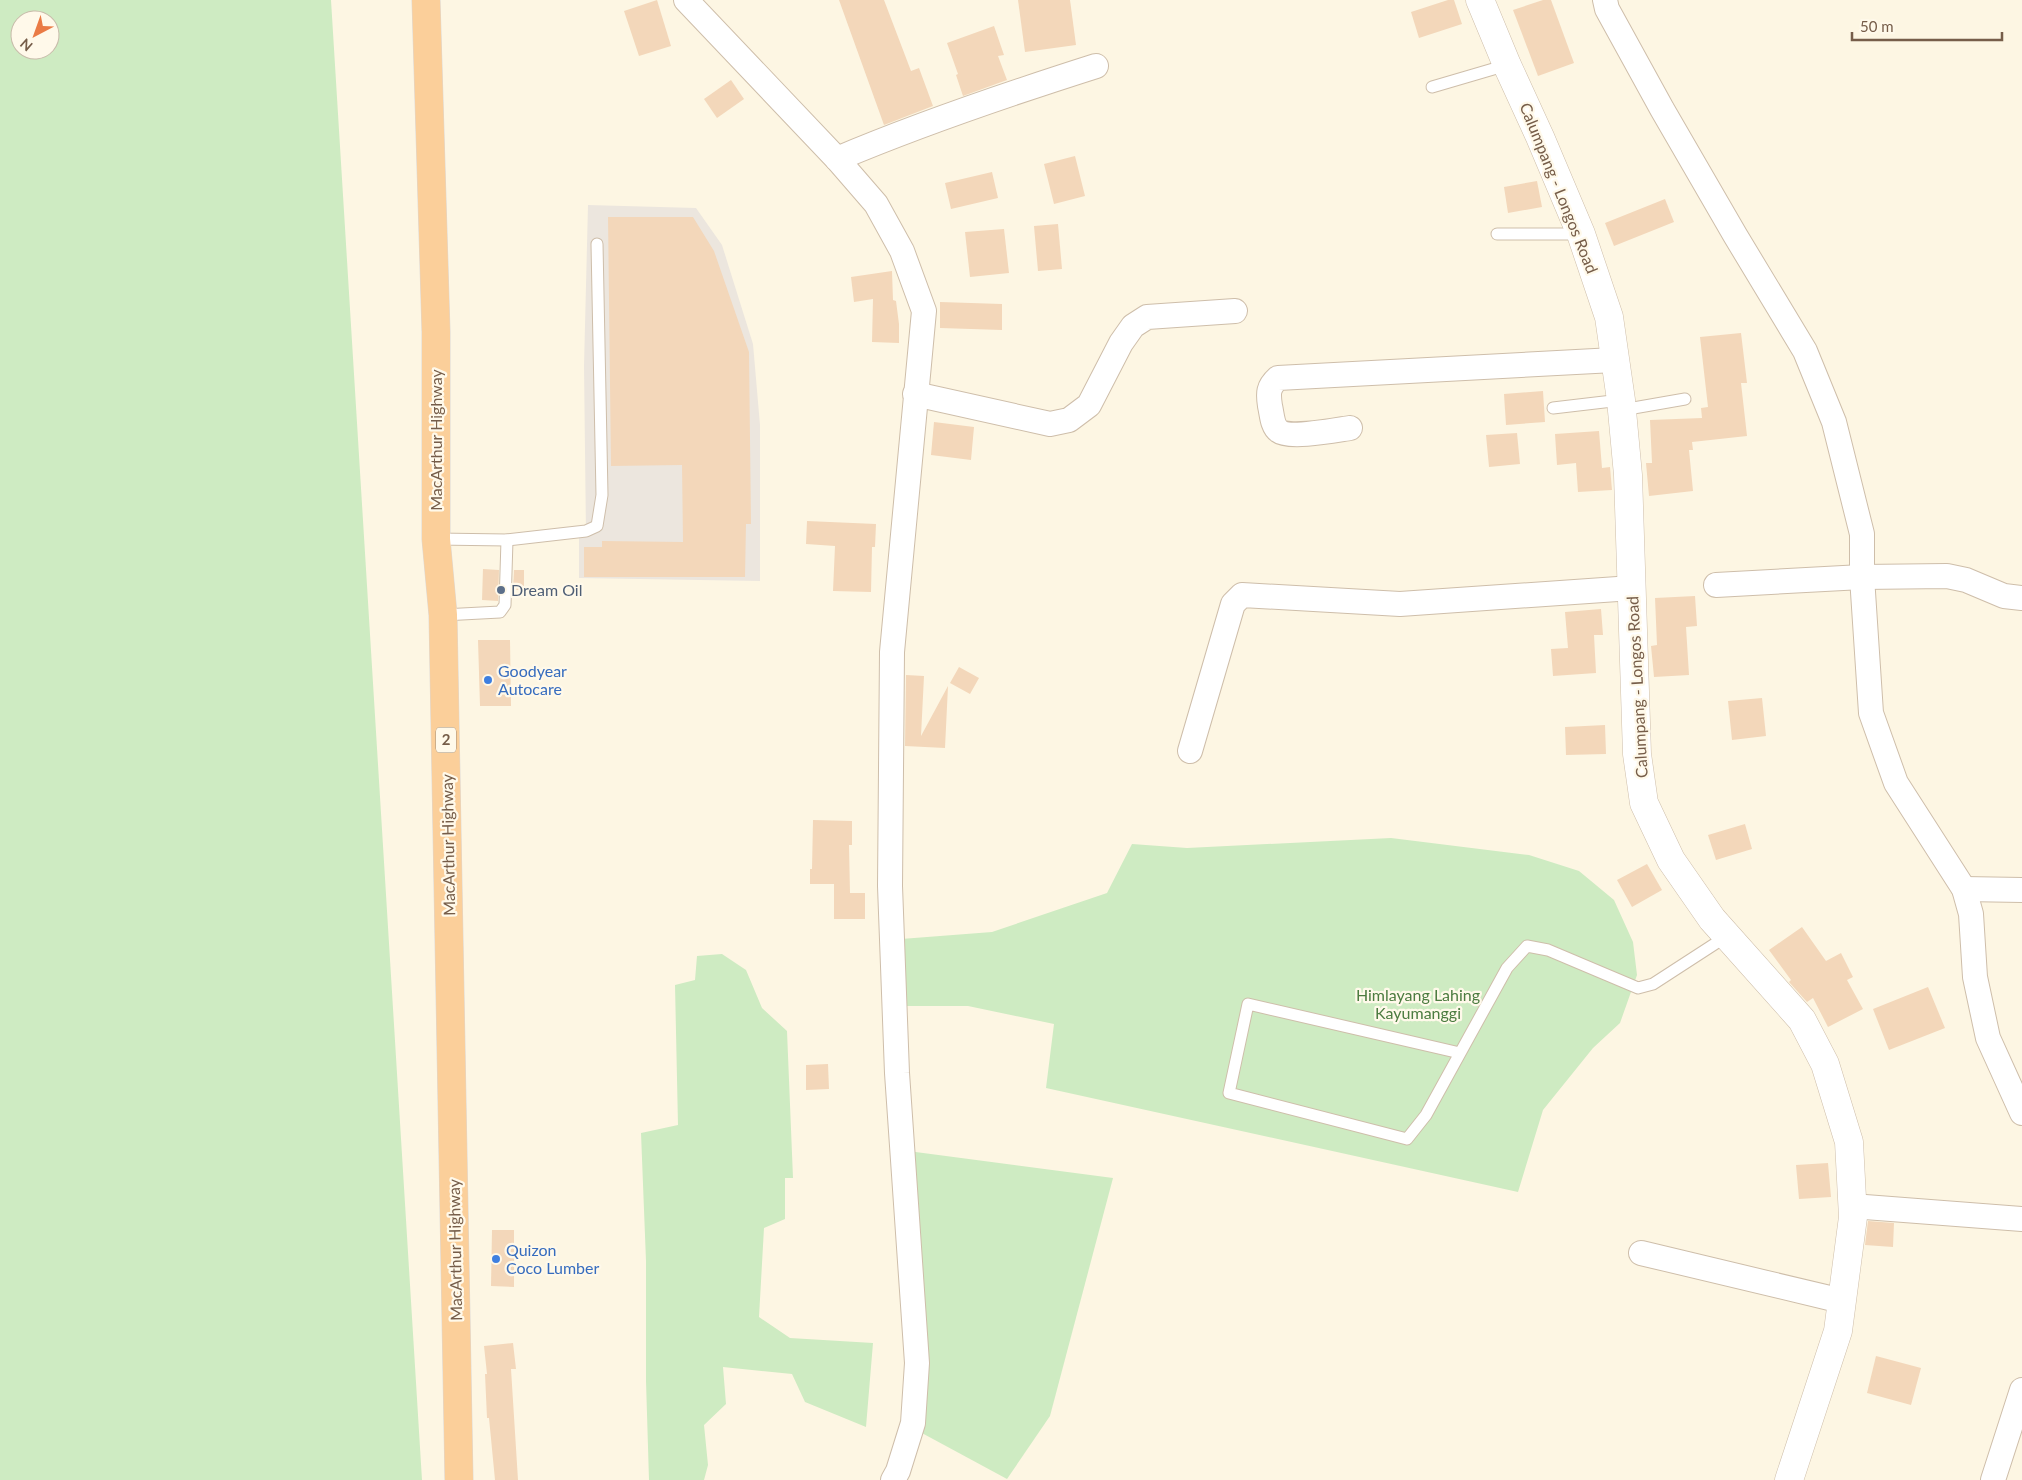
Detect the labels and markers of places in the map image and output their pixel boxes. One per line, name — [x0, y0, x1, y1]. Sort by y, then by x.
place label: Dream Oil — [511, 580, 582, 599]
marker: Dream Oil — [495, 584, 507, 596]
place label: Goodyear Autocare — [498, 661, 567, 698]
marker: Goodyear Autocare — [482, 674, 494, 686]
place label: Quizon Coco Lumber — [506, 1240, 600, 1277]
marker: Quizon Coco Lumber — [490, 1253, 502, 1265]

